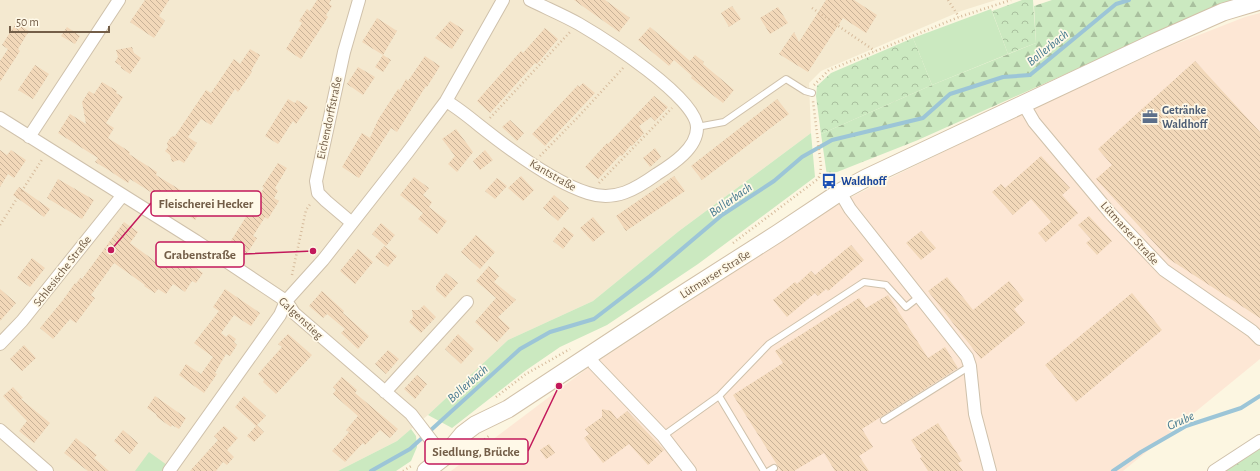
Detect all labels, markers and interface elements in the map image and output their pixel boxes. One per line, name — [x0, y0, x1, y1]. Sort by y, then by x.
scale bar — [10, 8, 109, 34]
text: 50 m — [16, 16, 39, 28]
water label: Bollerbach — [1025, 28, 1071, 69]
street label: Eichendorffstraße — [314, 76, 344, 160]
place label: Getränke Waldhoff — [1162, 104, 1208, 130]
office icon: Getränke Waldhoff — [1141, 108, 1159, 126]
street label: Kantstraße — [528, 157, 578, 193]
bus stop icon: Waldhoff — [820, 172, 838, 190]
place label: Waldhoff — [841, 175, 887, 187]
water label: Bollerbach — [707, 181, 755, 220]
callout: Fleischerei Hecker — [151, 191, 261, 216]
text: Fleischerei Hecker — [159, 198, 254, 211]
street label: Lütmarser Straße — [1099, 199, 1161, 267]
street label: Schlesische Straße — [31, 233, 93, 309]
callout: Grabenstraße — [156, 242, 244, 267]
street label: Lütmarser Straße — [678, 248, 752, 300]
text: Grabenstraße — [164, 249, 236, 262]
street label: Galgenstieg — [277, 295, 326, 341]
water label: Bollerbach — [445, 363, 491, 405]
water label: Grube — [1165, 410, 1196, 433]
callout: Siedlung, Brücke — [425, 439, 528, 464]
text: Siedlung, Brücke — [432, 446, 520, 459]

